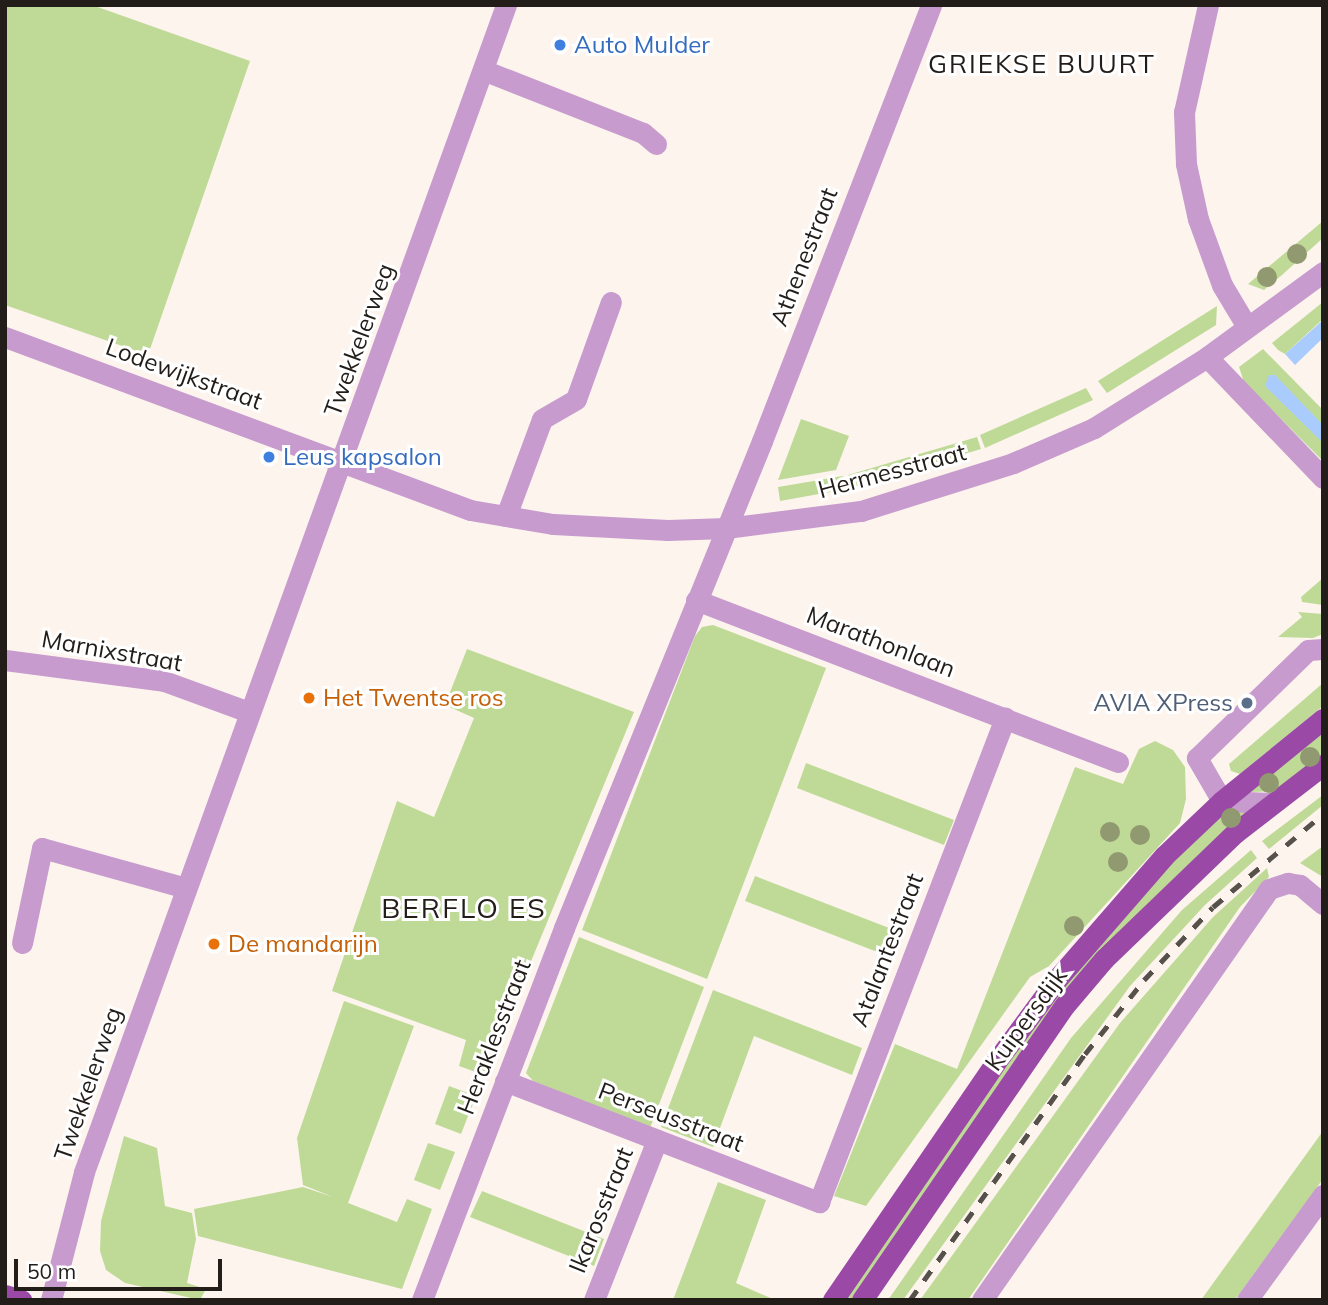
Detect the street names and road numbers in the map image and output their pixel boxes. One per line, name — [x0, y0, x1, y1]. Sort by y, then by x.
street label: Athenestraat — [764, 184, 844, 330]
street label: Twekkelerweg — [318, 260, 400, 420]
street label: Lodewijkstraat — [102, 332, 266, 416]
street label: Hermesstraat — [815, 437, 969, 505]
street label: Marathonlaan — [803, 600, 959, 684]
street label: Marnixstraat — [39, 624, 185, 678]
street label: Atalantestraat — [845, 869, 929, 1031]
street label: Heraklesstraat — [451, 956, 537, 1118]
street label: Kuipersdijk — [979, 962, 1073, 1076]
street label: Twekkelerweg — [48, 1003, 128, 1165]
street label: Perseusstraat — [594, 1076, 748, 1158]
street label: Ikarosstraat — [563, 1143, 639, 1277]

